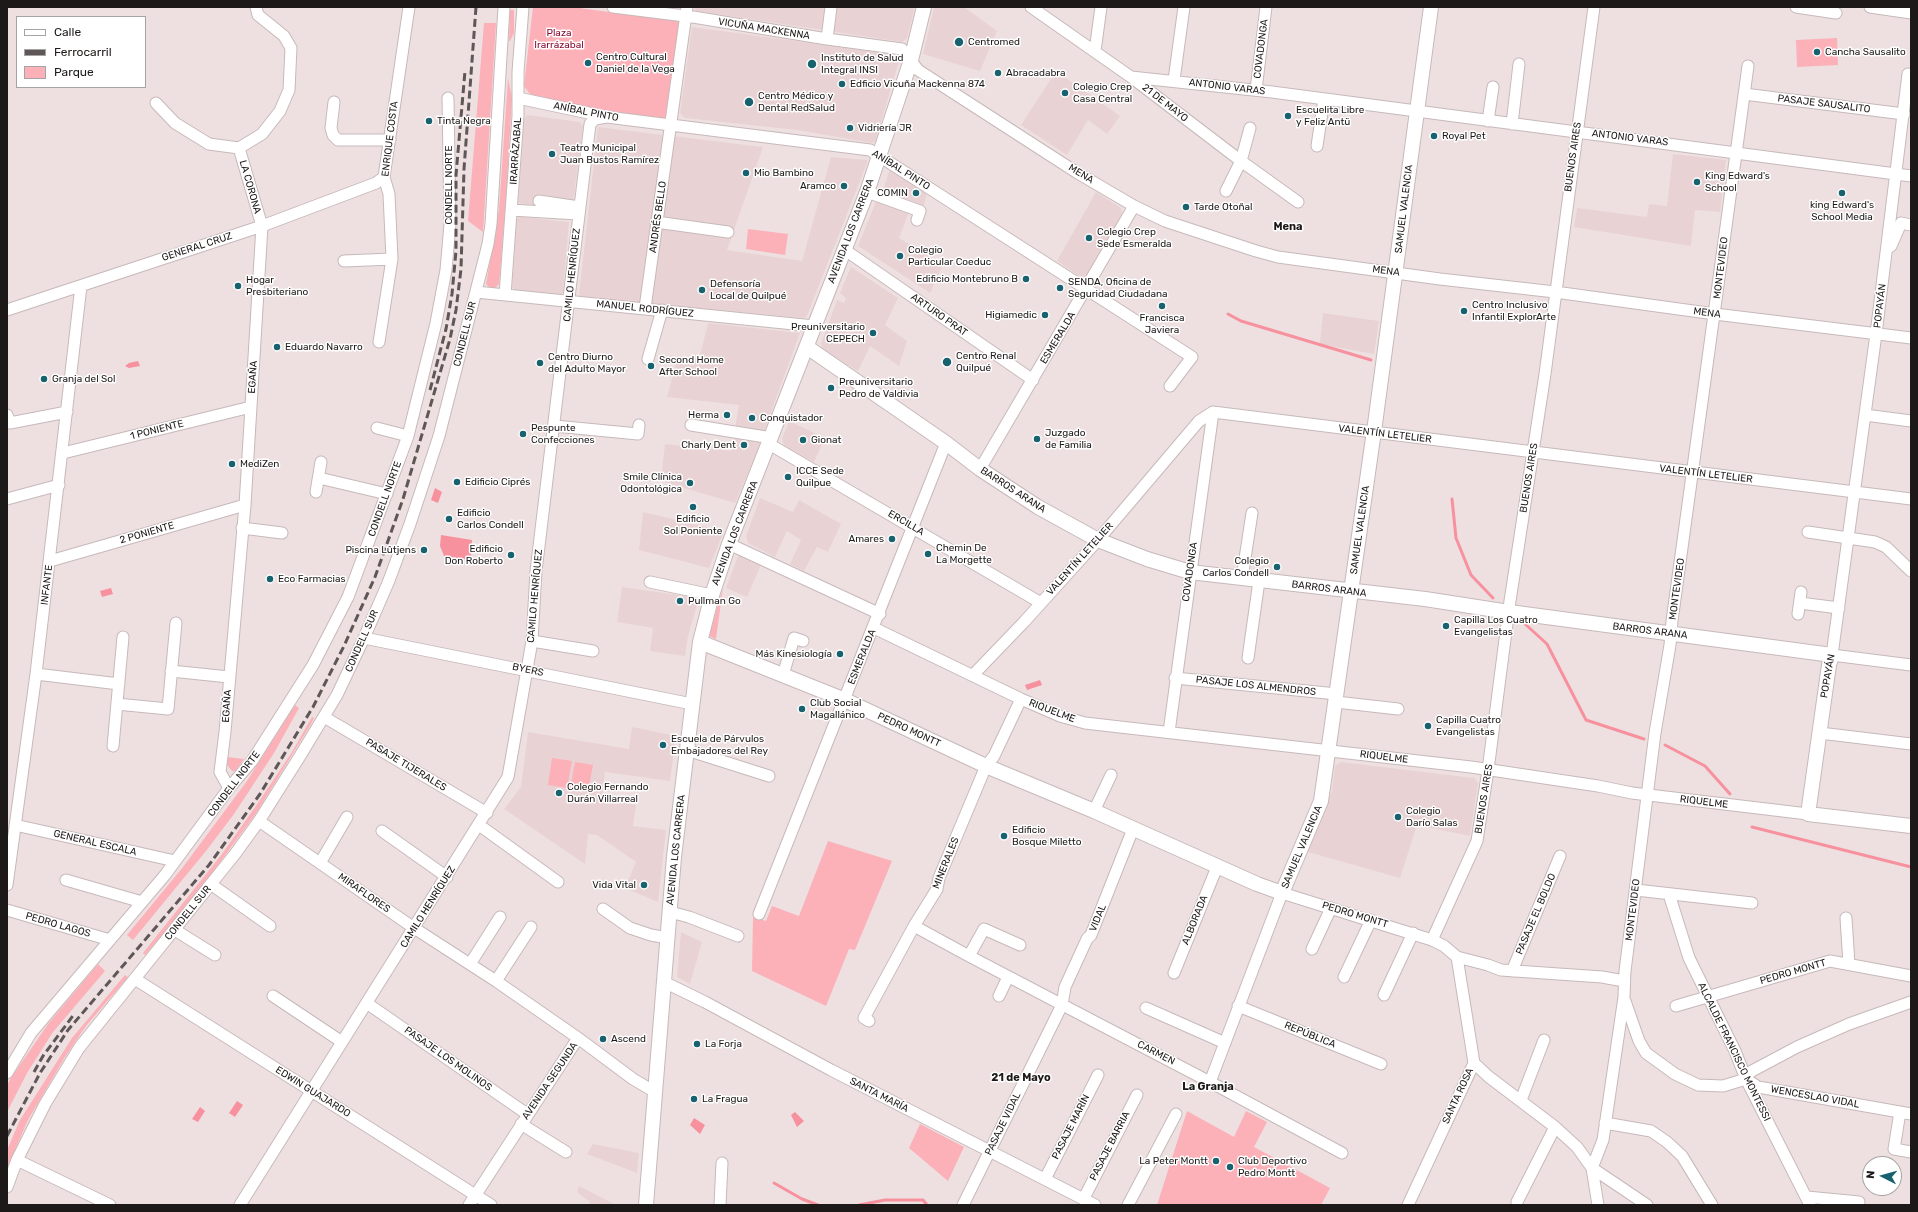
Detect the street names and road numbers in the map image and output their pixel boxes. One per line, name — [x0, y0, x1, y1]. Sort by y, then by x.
street label: VICUÑA MACKENNA — [717, 16, 811, 42]
street label: COVADONGA — [1251, 19, 1271, 79]
street label: ANTONIO VARAS — [1188, 76, 1266, 98]
street label: 21 DE MAYO — [1140, 81, 1190, 125]
street label: PASAJE SAUSALITO — [1777, 92, 1871, 116]
street label: ANÍBAL PINTO — [552, 100, 620, 124]
street label: ENRIQUE COSTA — [379, 101, 401, 177]
street label: IRARRÁZABAL — [508, 117, 524, 185]
street label: BUENOS AIRES — [1562, 121, 1584, 193]
street label: ANTONIO VARAS — [1591, 127, 1669, 149]
street label: CONDELL NORTE — [443, 145, 455, 225]
street label: ANÍBAL PINTO — [870, 147, 932, 193]
street label: LA CORONA — [237, 159, 263, 215]
street label: MENA — [1066, 162, 1096, 186]
street label: SAMUEL VALENCIA — [1393, 164, 1415, 254]
street label: AVENIDA LOS CARRERA — [825, 177, 877, 285]
street label: ANDRÉS BELLO — [647, 180, 669, 254]
street label: CAMILO HENRÍQUEZ — [561, 228, 583, 322]
street label: GENERAL CRUZ — [160, 230, 234, 264]
street label: MONTEVIDEO — [1711, 236, 1731, 300]
street label: MENA — [1371, 263, 1401, 279]
street label: POPAYÁN — [1871, 283, 1889, 329]
street label: ARTURO PRAT — [908, 291, 970, 339]
street label: MANUEL RODRÍGUEZ — [596, 298, 694, 320]
street label: CONDELL SUR — [451, 300, 479, 368]
street label: MENA — [1692, 305, 1722, 321]
street label: ESMERALDA — [1038, 310, 1078, 366]
street label: EGAÑA — [246, 360, 260, 394]
street label: 1 PONIENTE — [129, 418, 185, 442]
street label: VALENTÍN LETELIER — [1338, 422, 1432, 446]
street label: BUENOS AIRES — [1518, 442, 1540, 514]
street label: CONDELL NORTE — [366, 460, 404, 538]
street label: VALENTÍN LETELIER — [1659, 462, 1753, 486]
street label: BARROS ARANA — [978, 464, 1048, 516]
street label: AVENIDA LOS CARRERA — [709, 479, 761, 587]
street label: SAMUEL VALENCIA — [1348, 485, 1372, 575]
street label: ERCILLA — [886, 508, 926, 538]
street label: 2 PONIENTE — [118, 520, 176, 546]
street label: VALENTÍN LETELIER — [1044, 520, 1116, 598]
street label: COVADONGA — [1180, 541, 1200, 603]
street label: CAMILO HENRÍQUEZ — [525, 549, 545, 643]
street label: MONTEVIDEO — [1667, 557, 1687, 621]
street label: INFANTE — [39, 564, 55, 606]
street label: BARROS ARANA — [1291, 578, 1367, 600]
street label: CONDELL SUR — [343, 608, 381, 674]
street label: BARROS ARANA — [1612, 620, 1688, 642]
street label: ESMERALDA — [845, 628, 879, 686]
street label: POPAYÁN — [1818, 653, 1838, 699]
street label: BYERS — [511, 661, 545, 679]
street label: PASAJE LOS ALMENDROS — [1195, 674, 1317, 698]
street label: EGAÑA — [220, 689, 234, 723]
street label: RIQUELME — [1027, 697, 1077, 725]
street label: PEDRO MONTT — [875, 710, 943, 750]
street label: PASAJE TIJERALES — [363, 736, 449, 794]
street label: RIQUELME — [1359, 748, 1409, 766]
street label: CONDELL NORTE — [205, 749, 263, 819]
street label: BUENOS AIRES — [1473, 763, 1495, 835]
street label: RIQUELME — [1679, 793, 1729, 811]
street label: AVENIDA LOS CARRERA — [664, 794, 688, 906]
street label: SAMUEL VALENCIA — [1279, 804, 1325, 890]
street label: GENERAL ESCALA — [52, 828, 138, 858]
street label: MINERALES — [930, 835, 962, 891]
street label: CAMILO HENRÍQUEZ — [398, 864, 458, 950]
street label: MIRAFLORES — [336, 871, 392, 915]
street label: PASAJE EL BOLDO — [1513, 872, 1559, 956]
street label: MONTEVIDEO — [1623, 878, 1643, 942]
street label: CONDELL SUR — [162, 883, 214, 943]
street label: ALBORADA — [1180, 893, 1210, 947]
street label: PEDRO MONTT — [1321, 899, 1389, 931]
street label: VIDAL — [1087, 903, 1109, 933]
street label: PEDRO LAGOS — [24, 910, 92, 940]
street label: PEDRO MONTT — [1758, 957, 1828, 987]
street label: ALCALDE FRANCISCO MONTESSI — [1695, 981, 1773, 1123]
street label: REPÚBLICA — [1283, 1019, 1337, 1051]
street label: PASAJE LOS MOLINOS — [402, 1024, 494, 1094]
street label: CARMEN — [1135, 1038, 1177, 1068]
street label: AVENIDA SEGUNDA — [520, 1040, 580, 1122]
street label: EDWIN GUAJARDO — [273, 1064, 353, 1120]
street label: SANTA ROSA — [1440, 1066, 1476, 1126]
street label: SANTA MARÍA — [848, 1075, 910, 1115]
street label: WENCESLAO VIDAL — [1770, 1083, 1860, 1111]
street label: PASAJE VIDAL — [983, 1091, 1023, 1157]
street label: PASAJE MARÍN — [1050, 1093, 1092, 1161]
street label: PASAJE BARRIA — [1087, 1109, 1133, 1183]

